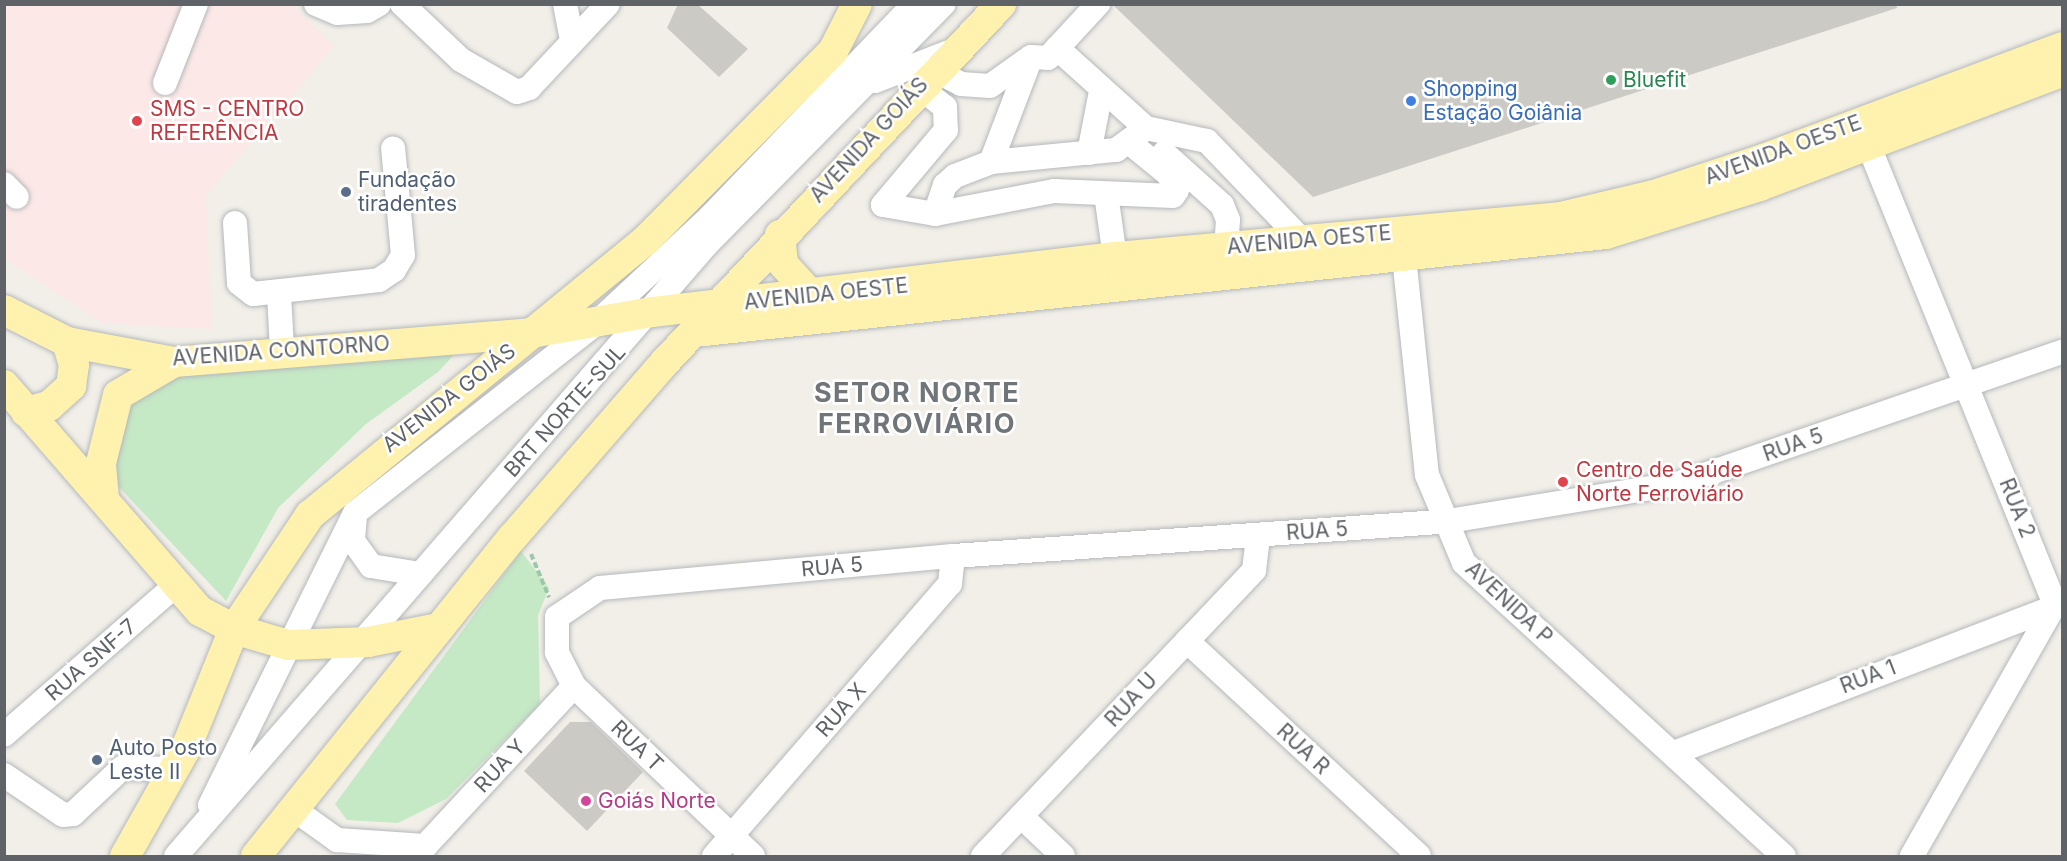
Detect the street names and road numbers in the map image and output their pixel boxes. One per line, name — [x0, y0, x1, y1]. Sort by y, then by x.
street label: AVENIDA GOIÁS — [805, 72, 933, 208]
street label: AVENIDA OESTE — [1701, 110, 1865, 190]
street label: AVENIDA OESTE — [1226, 220, 1392, 260]
street label: AVENIDA OESTE — [743, 273, 909, 315]
street label: AVENIDA CONTORNO — [171, 331, 391, 371]
street label: AVENIDA GOIÁS — [377, 338, 521, 458]
street label: BRT NORTE-SUL — [499, 340, 631, 482]
street label: RUA 5 — [1760, 423, 1826, 467]
street label: RUA 2 — [1994, 475, 2040, 541]
street label: RUA 5 — [1285, 516, 1349, 546]
street label: RUA 5 — [800, 552, 864, 582]
street label: AVENIDA P — [1460, 556, 1558, 650]
street label: RUA SNF-7 — [41, 614, 141, 706]
street label: RUA 1 — [1837, 655, 1899, 699]
street label: RUA U — [1100, 668, 1162, 732]
street label: RUA X — [811, 678, 871, 742]
street label: RUA T — [606, 715, 668, 777]
street label: RUA R — [1272, 718, 1334, 780]
street label: RUA Y — [469, 734, 531, 798]

